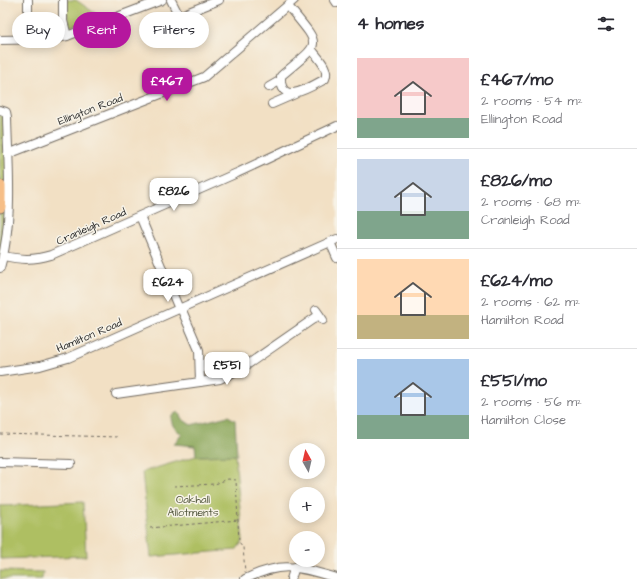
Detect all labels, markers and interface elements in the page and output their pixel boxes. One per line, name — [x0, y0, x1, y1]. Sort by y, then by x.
chip: Buy — [12, 12, 65, 48]
chip: Rent — [73, 12, 131, 48]
chip: Filters — [139, 12, 209, 48]
text: 4 homes — [357, 12, 424, 36]
icon: filters — [595, 13, 617, 35]
pin: £467 — [143, 68, 191, 102]
text: £467/mo — [481, 68, 553, 92]
text: £467 — [151, 72, 183, 90]
icon: home — [389, 74, 437, 122]
street label: Ellington Road — [55, 90, 126, 130]
text: 2 rooms · 54 m² — [481, 92, 583, 110]
text: Ellington Road — [481, 110, 562, 128]
text: £826/mo — [481, 169, 552, 193]
icon: home — [389, 175, 437, 223]
pin: £826 — [150, 178, 198, 212]
text: £826 — [158, 182, 190, 200]
text: 2 rooms · 68 m² — [481, 193, 581, 211]
street label: Cranleigh Road — [54, 204, 129, 249]
text: Cranleigh Road — [481, 211, 570, 229]
pin: £624 — [144, 269, 192, 303]
text: £624/mo — [481, 269, 553, 293]
text: £624 — [152, 273, 184, 291]
icon: home — [389, 275, 437, 323]
text: 2 rooms · 62 m² — [481, 293, 580, 311]
text: Hamilton Road — [481, 311, 564, 329]
street label: Hamilton Road — [54, 315, 125, 356]
pin: £551 — [203, 352, 251, 386]
text: £551 — [213, 356, 241, 374]
text: £551/mo — [481, 369, 547, 393]
icon: home — [389, 375, 437, 423]
text: 2 rooms · 56 m² — [481, 393, 582, 411]
text: Hamilton Close — [481, 411, 566, 429]
north arrow — [289, 443, 325, 479]
map controls — [289, 443, 325, 567]
button: + — [289, 487, 325, 523]
park label: Oakhall Allotments — [167, 492, 219, 520]
button: − — [289, 531, 325, 567]

